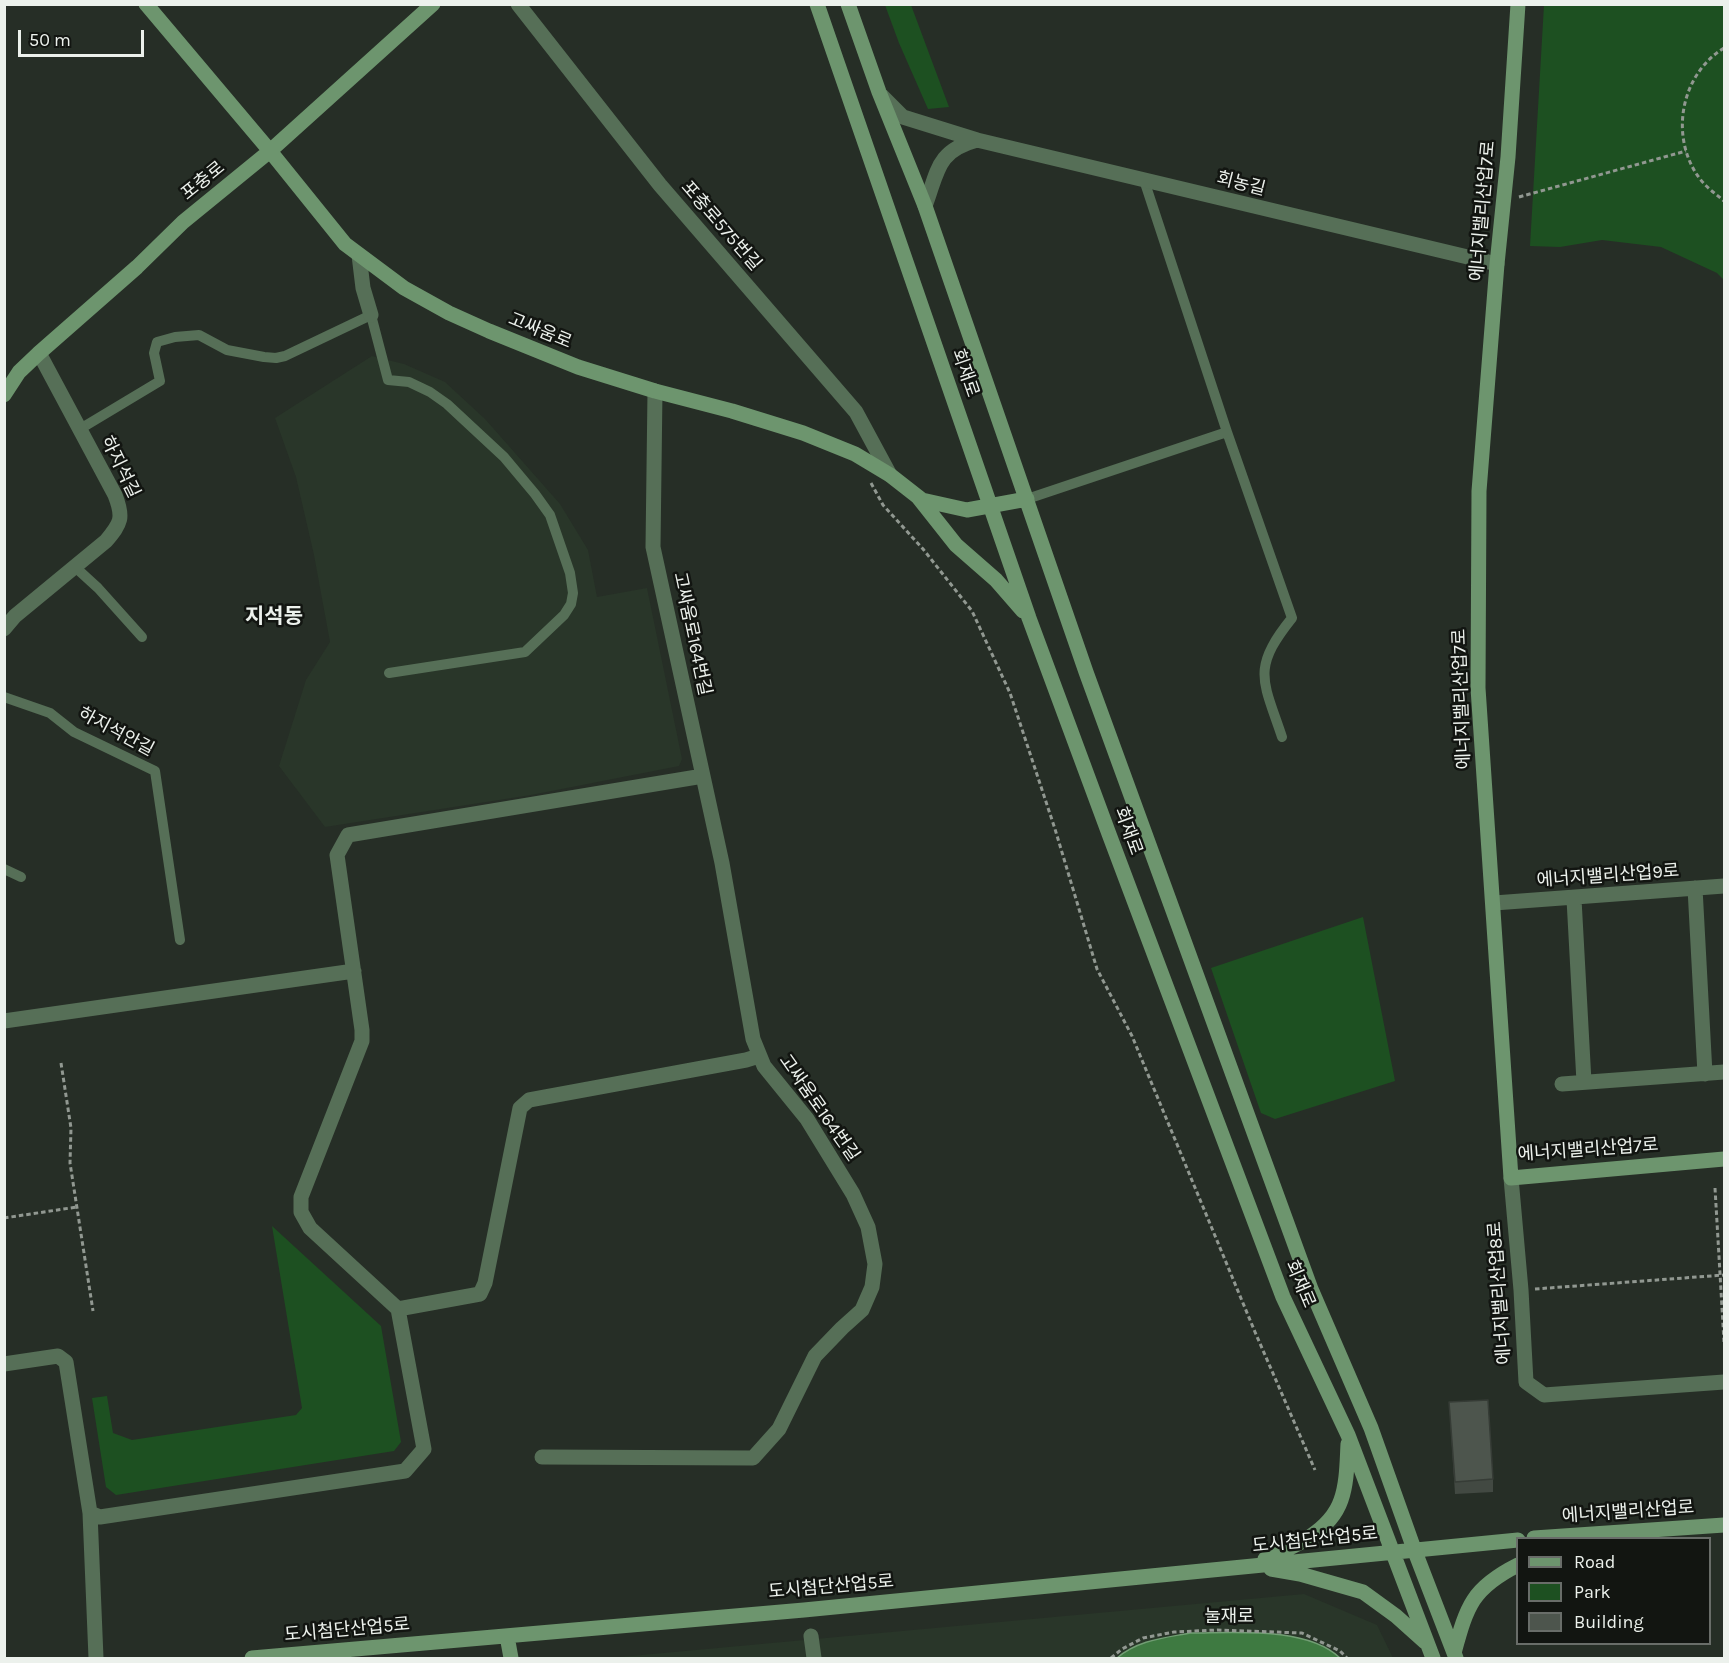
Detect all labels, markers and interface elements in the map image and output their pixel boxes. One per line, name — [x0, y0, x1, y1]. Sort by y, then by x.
scale bar — [21, 18, 147, 56]
text: 50 m — [29, 29, 71, 51]
street label: 에너지밸리산업7로 — [1466, 140, 1500, 282]
street label: 포충로 — [177, 157, 229, 205]
street label: 회농길 — [1214, 168, 1268, 200]
street label: 포충로575번길 — [676, 177, 766, 275]
street label: 고싸움로 — [505, 309, 575, 353]
street label: 회재로 — [947, 346, 983, 400]
street label: 하지석길 — [96, 432, 144, 502]
street label: 고싸움로164번길 — [668, 570, 716, 698]
district label: 지석동 — [245, 604, 303, 630]
street label: 에너지밸리산업7로 — [1449, 628, 1475, 770]
street label: 하지석안길 — [74, 703, 158, 761]
street label: 회재로 — [1109, 804, 1147, 858]
street label: 에너지밸리산업9로 — [1536, 860, 1680, 892]
street label: 고싸움로164번길 — [774, 1050, 864, 1166]
street label: 에너지밸리산업7로 — [1517, 1134, 1659, 1166]
street label: 에너지밸리산업8로 — [1484, 1221, 1516, 1365]
street label: 회재로 — [1280, 1257, 1320, 1311]
street label: 에너지밸리산업로 — [1561, 1497, 1695, 1527]
street label: 도시첨단산업5로 — [1251, 1523, 1379, 1557]
legend — [1516, 1537, 1711, 1645]
text: Road — [1574, 1551, 1615, 1573]
street label: 도시첨단산업5로 — [767, 1571, 895, 1603]
text: Park — [1574, 1581, 1611, 1603]
street label: 눌재로 — [1204, 1606, 1254, 1628]
text: Building — [1574, 1611, 1644, 1633]
street label: 도시첨단산업5로 — [283, 1614, 411, 1646]

